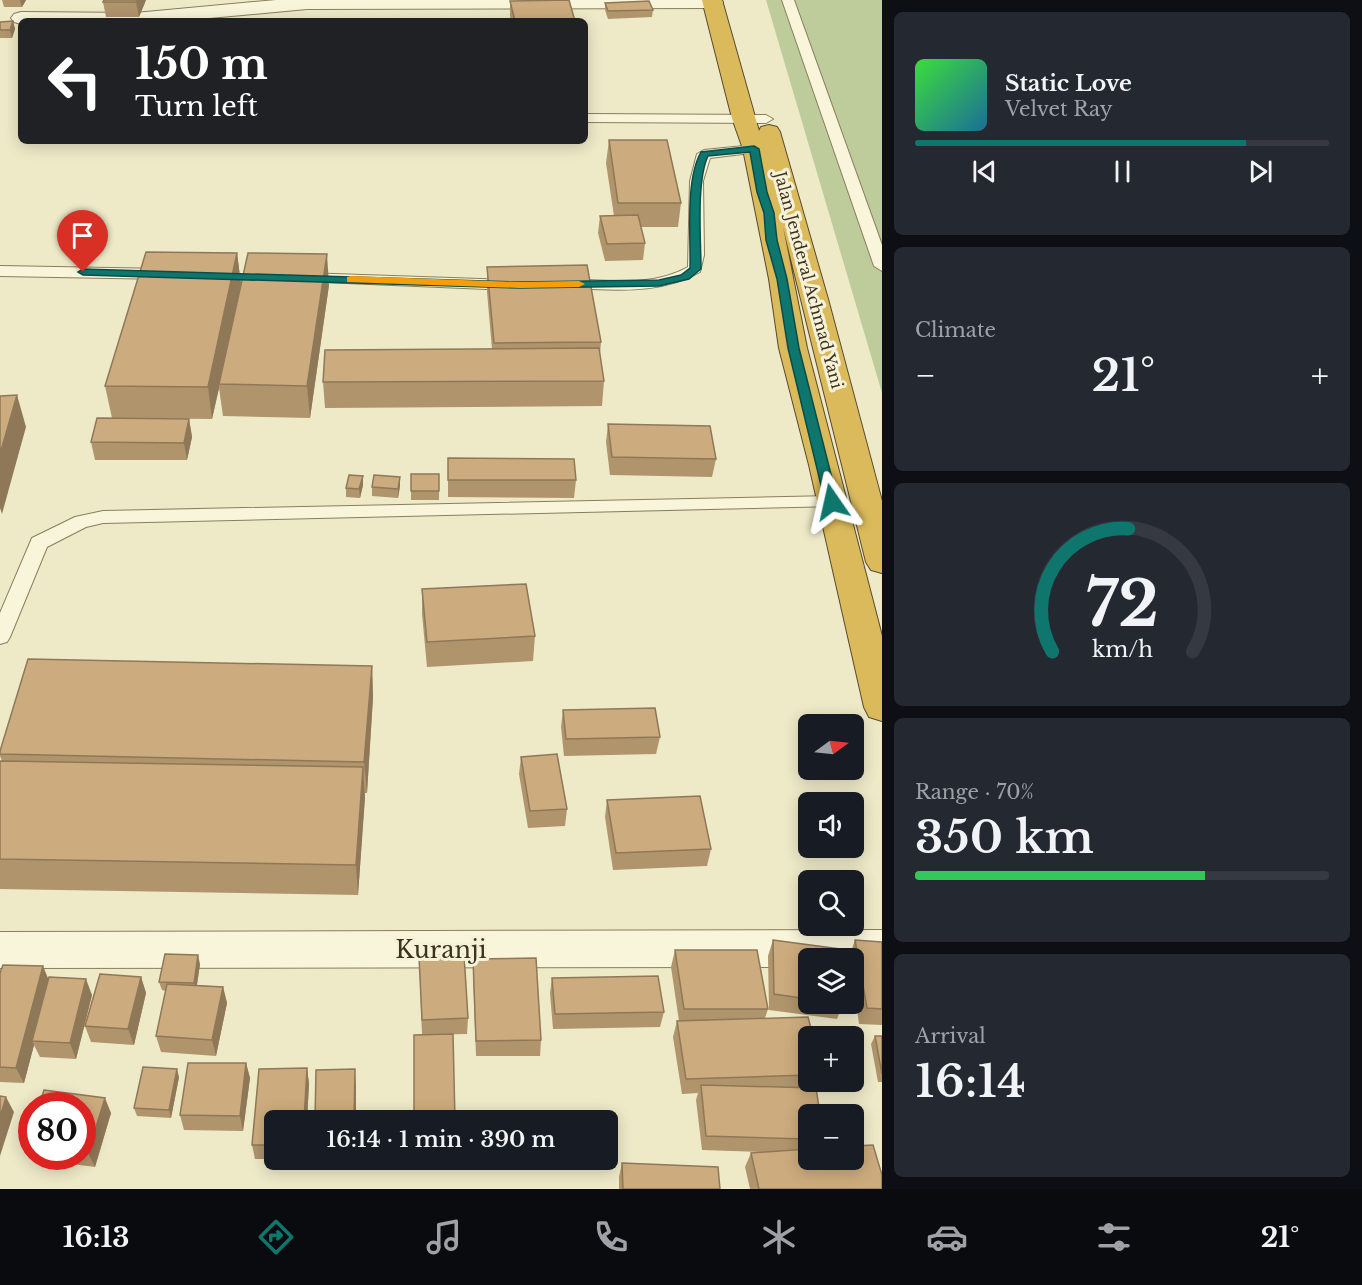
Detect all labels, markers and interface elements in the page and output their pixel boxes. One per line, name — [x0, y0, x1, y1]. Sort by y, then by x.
text: 150 m — [135, 38, 268, 90]
icon: left — [36, 42, 114, 120]
text: Static Love — [1005, 70, 1132, 97]
text: Turn left — [135, 90, 258, 123]
text: Velvet Ray — [1005, 97, 1113, 121]
icon: previous — [968, 155, 1001, 188]
icon: pause — [1106, 155, 1139, 188]
icon: next — [1244, 155, 1277, 188]
street label: Jalan Jenderal Achmad Yani — [770, 167, 848, 391]
pin — [57, 210, 108, 272]
icon: arrive — [66, 219, 99, 252]
text: Climate — [915, 318, 996, 342]
text: 21° — [1092, 347, 1155, 403]
text: − — [915, 355, 936, 396]
text: + — [1311, 355, 1329, 396]
position arrow — [800, 470, 864, 534]
text: 72 — [1086, 565, 1158, 643]
text: km/h — [1092, 636, 1153, 663]
north arrow — [798, 714, 864, 780]
map controls — [798, 714, 864, 1170]
text: Range · 70% — [915, 780, 1034, 804]
button: sound — [798, 792, 864, 858]
text: 350 km — [915, 809, 1094, 865]
button: search — [798, 870, 864, 936]
street label: Kuranji — [395, 935, 487, 964]
button: layers — [798, 948, 864, 1014]
text: Arrival — [915, 1024, 986, 1048]
button: + — [798, 1026, 864, 1092]
text: 16:14 — [915, 1053, 1026, 1109]
speed limit sign: 80 — [18, 1092, 96, 1170]
button: − — [798, 1104, 864, 1170]
text: 16:14 · 1 min · 390 m — [327, 1126, 555, 1153]
icon: directions — [255, 1216, 297, 1258]
icon: music — [423, 1216, 465, 1258]
icon: phone — [590, 1216, 632, 1258]
icon: climate — [758, 1216, 800, 1258]
icon: car — [926, 1216, 968, 1258]
icon: filters — [1093, 1216, 1135, 1258]
text: 16:13 — [63, 1221, 129, 1254]
text: 21° — [1261, 1221, 1299, 1254]

